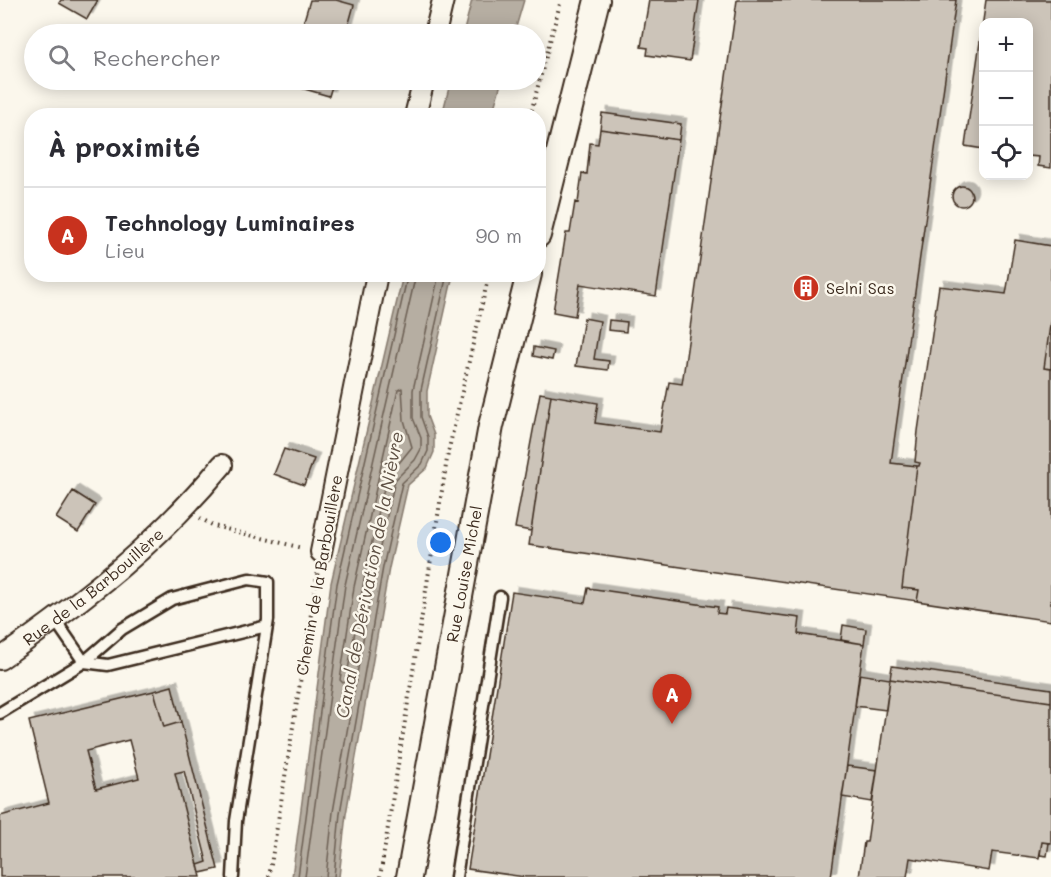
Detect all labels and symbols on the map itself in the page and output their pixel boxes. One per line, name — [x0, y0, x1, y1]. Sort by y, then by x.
building icon: Selni Sas — [791, 273, 821, 303]
place label: Selni Sas — [826, 277, 895, 298]
water label: Canal de Dérivation de la Nièvre — [329, 430, 409, 720]
street label: Chemin de la Barbouillère — [291, 473, 347, 677]
street label: Rue Louise Michel — [441, 504, 486, 644]
street label: Rue de la Barbouillère — [18, 523, 168, 650]
your location — [426, 528, 455, 557]
pin: A — [652, 674, 692, 724]

